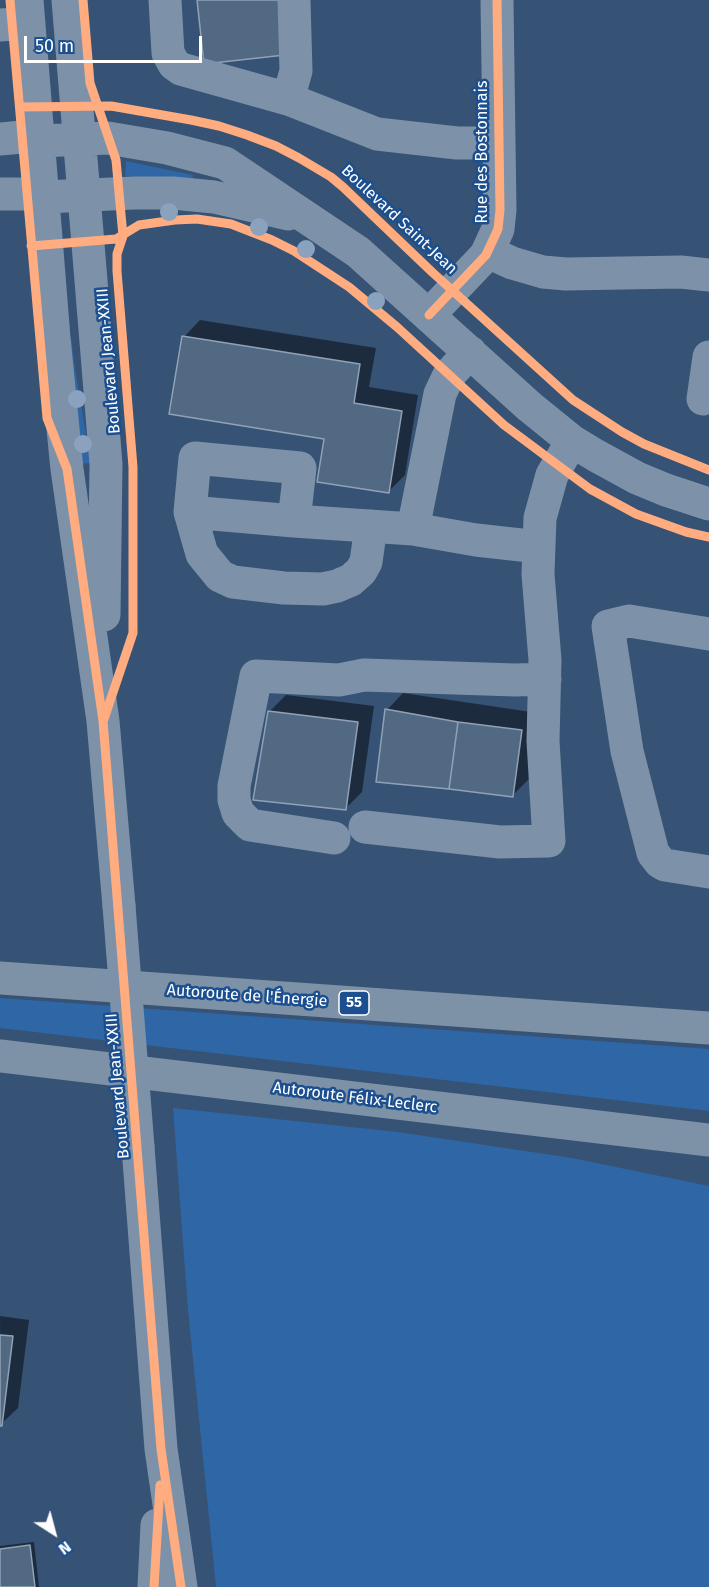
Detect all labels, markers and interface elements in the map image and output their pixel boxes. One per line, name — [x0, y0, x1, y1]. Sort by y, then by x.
scale bar — [27, 24, 206, 62]
text: 50 m — [35, 35, 74, 57]
street label: Rue des Bostonnais — [473, 81, 493, 223]
street label: Boulevard Saint-Jean — [337, 161, 461, 279]
street label: Boulevard Jean-XXIII — [93, 287, 125, 435]
street label: Autoroute de l'Énergie — [166, 981, 328, 1011]
road number: 55 — [339, 991, 369, 1015]
street label: Boulevard Jean-XXIII — [102, 1012, 134, 1160]
street label: Autoroute Félix-Leclerc — [272, 1078, 438, 1118]
north arrow — [24, 1503, 84, 1563]
text: N — [55, 1537, 75, 1559]

